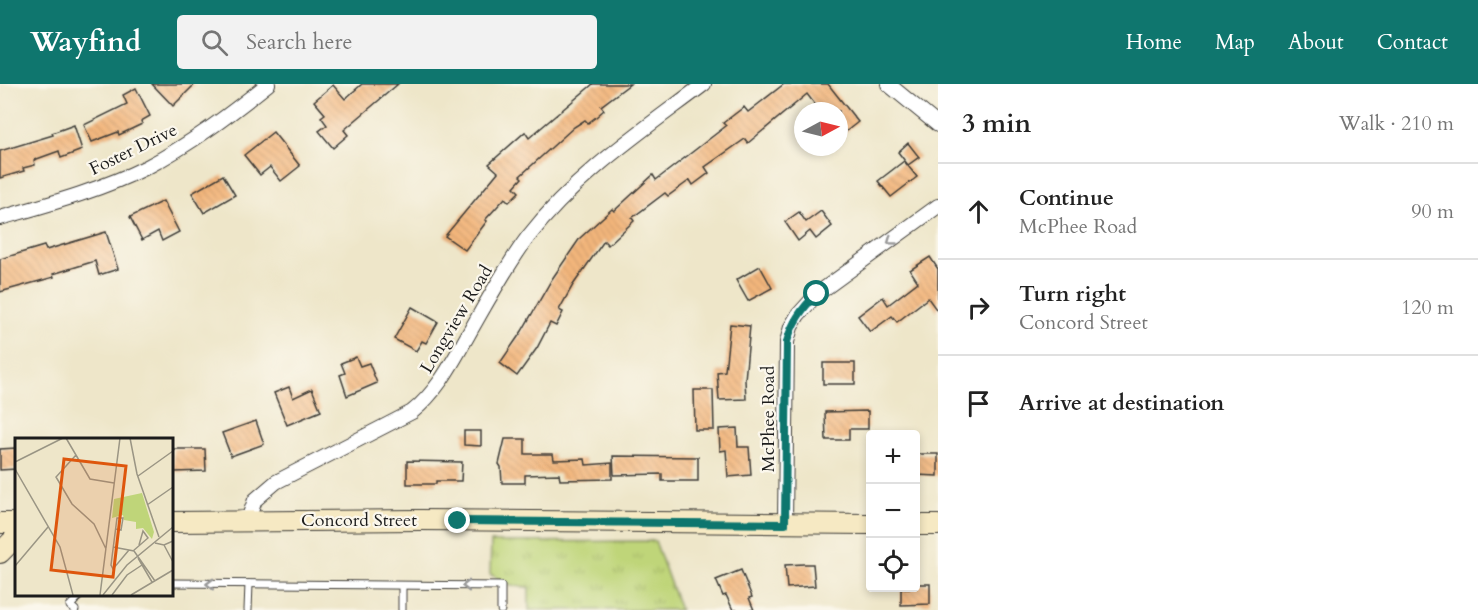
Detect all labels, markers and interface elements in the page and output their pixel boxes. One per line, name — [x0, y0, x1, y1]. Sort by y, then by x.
search box — [177, 15, 597, 69]
text: Wayfind — [30, 23, 141, 61]
icon: search — [198, 26, 231, 59]
text: Search here — [246, 27, 353, 57]
text: Home — [1126, 28, 1182, 57]
text: Map — [1215, 28, 1255, 57]
text: About — [1288, 28, 1344, 57]
text: Contact — [1377, 28, 1448, 57]
north arrow — [794, 102, 848, 156]
text: 3 min — [962, 106, 1031, 141]
text: Walk · 210 m — [1339, 110, 1454, 137]
street label: Foster Drive — [85, 117, 181, 181]
text: Continue — [1019, 183, 1114, 213]
icon: ahead — [962, 195, 995, 228]
text: 90 m — [1411, 198, 1454, 225]
text: McPhee Road — [1019, 213, 1137, 240]
one-way arrow — [886, 234, 897, 245]
street label: Longview Road — [414, 260, 499, 378]
text: Turn right — [1019, 279, 1126, 309]
route start — [803, 280, 829, 306]
icon: right — [962, 291, 995, 324]
text: 120 m — [1401, 294, 1454, 321]
text: Concord Street — [1019, 309, 1148, 336]
street label: McPhee Road — [756, 365, 781, 472]
icon: arrive — [962, 387, 995, 420]
text: Arrive at destination — [1019, 388, 1224, 418]
map controls — [866, 430, 920, 592]
button: + — [866, 430, 920, 484]
inset map — [15, 438, 172, 595]
button: − — [866, 484, 920, 538]
route end — [444, 507, 470, 533]
street label: Concord Street — [301, 508, 417, 533]
button: locate — [866, 538, 920, 592]
one-way arrow — [205, 578, 214, 590]
one-way arrow — [461, 580, 470, 592]

